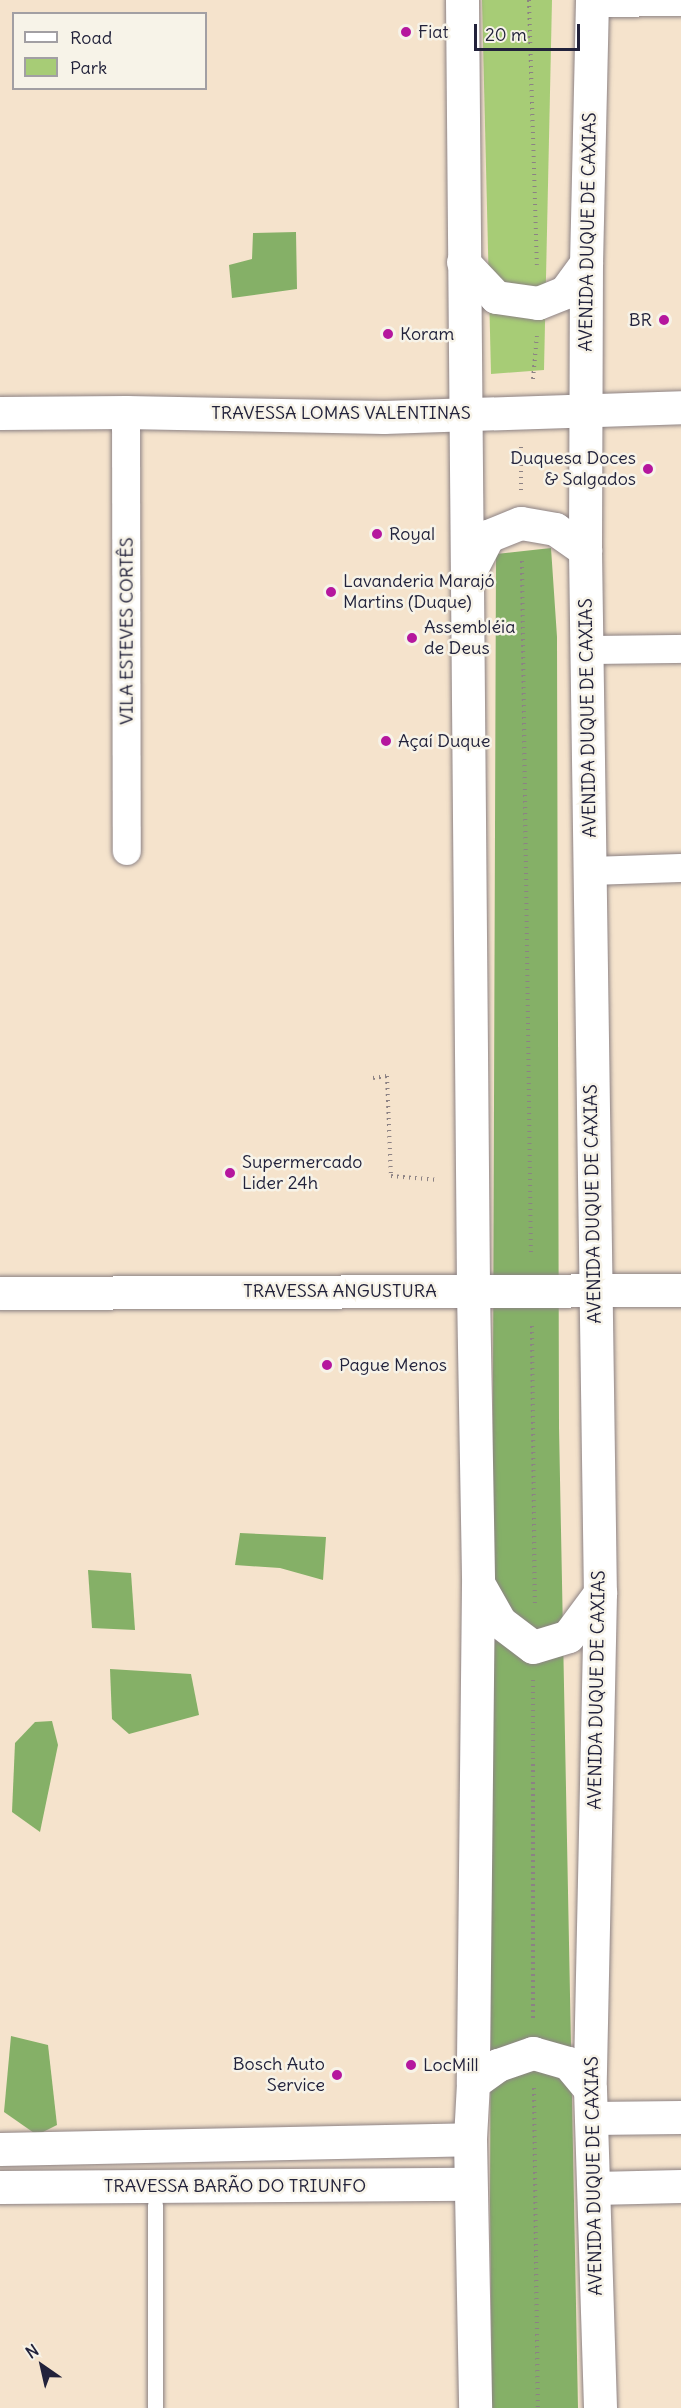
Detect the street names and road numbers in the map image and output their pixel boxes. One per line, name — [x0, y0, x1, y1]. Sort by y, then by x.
street label: AVENIDA DUQUE DE CAXIAS — [575, 112, 601, 352]
street label: TRAVESSA LOMAS VALENTINAS — [211, 402, 471, 424]
street label: VILA ESTEVES CORTÊS — [116, 537, 138, 725]
street label: AVENIDA DUQUE DE CAXIAS — [575, 598, 601, 838]
street label: AVENIDA DUQUE DE CAXIAS — [580, 1084, 606, 1324]
street label: TRAVESSA ANGUSTURA — [243, 1280, 437, 1302]
street label: AVENIDA DUQUE DE CAXIAS — [584, 1570, 610, 1810]
street label: AVENIDA DUQUE DE CAXIAS — [581, 2056, 607, 2296]
street label: TRAVESSA BARÃO DO TRIUNFO — [104, 2175, 366, 2197]

